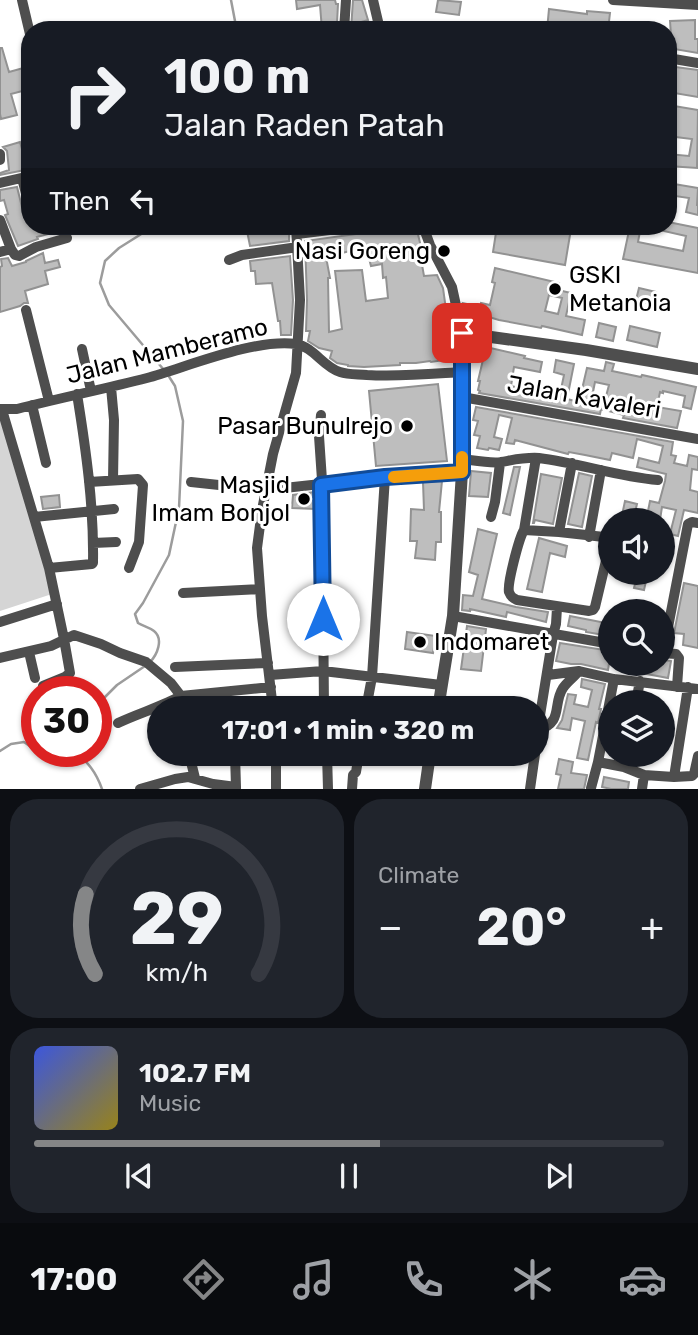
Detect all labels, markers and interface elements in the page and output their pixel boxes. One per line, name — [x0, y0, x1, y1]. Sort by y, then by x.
text: 100 m — [164, 47, 310, 105]
icon: right — [49, 49, 140, 140]
text: Jalan Raden Patah — [164, 106, 445, 144]
icon: left — [124, 182, 162, 220]
text: Then — [49, 186, 110, 217]
place label: Nasi Goreng — [295, 237, 430, 265]
marker: Nasi Goreng — [436, 243, 452, 259]
place label: GSKI Metanoia — [569, 261, 671, 317]
marker: GSKI Metanoia — [547, 281, 563, 297]
pin — [432, 303, 492, 363]
street label: Jalan Mamberamo — [63, 312, 271, 390]
icon: arrive — [443, 314, 481, 352]
street label: Jalan Kavaleri — [505, 370, 663, 424]
place label: Pasar Bunulrejo — [217, 412, 393, 440]
marker: Pasar Bunulrejo — [399, 418, 415, 434]
place label: Masjid Imam Bonjol — [152, 471, 290, 527]
marker: Masjid Imam Bonjol — [296, 491, 312, 507]
map controls — [598, 508, 675, 767]
button: sound — [598, 508, 675, 585]
position arrow — [286, 582, 360, 656]
button: search — [598, 599, 675, 676]
place label: Indomaret — [434, 628, 549, 656]
marker: Indomaret — [412, 634, 428, 650]
speed limit sign: 30 — [21, 676, 112, 767]
button: layers — [598, 690, 675, 767]
text: 17:01 · 1 min · 320 m — [222, 715, 474, 746]
text: Climate — [378, 861, 459, 889]
text: 29 — [130, 877, 224, 963]
text: 20° — [476, 896, 567, 958]
text: − — [378, 904, 403, 950]
text: + — [640, 904, 664, 950]
text: km/h — [146, 958, 208, 987]
text: 102.7 FM — [139, 1058, 251, 1089]
text: Music — [139, 1089, 201, 1117]
icon: previous — [120, 1157, 158, 1195]
icon: pause — [330, 1157, 368, 1195]
icon: next — [540, 1157, 578, 1195]
icon: directions — [179, 1255, 228, 1304]
icon: music — [289, 1255, 338, 1304]
icon: phone — [399, 1255, 448, 1304]
icon: climate — [508, 1255, 557, 1304]
icon: car — [618, 1255, 667, 1304]
text: 17:00 — [30, 1260, 118, 1298]

